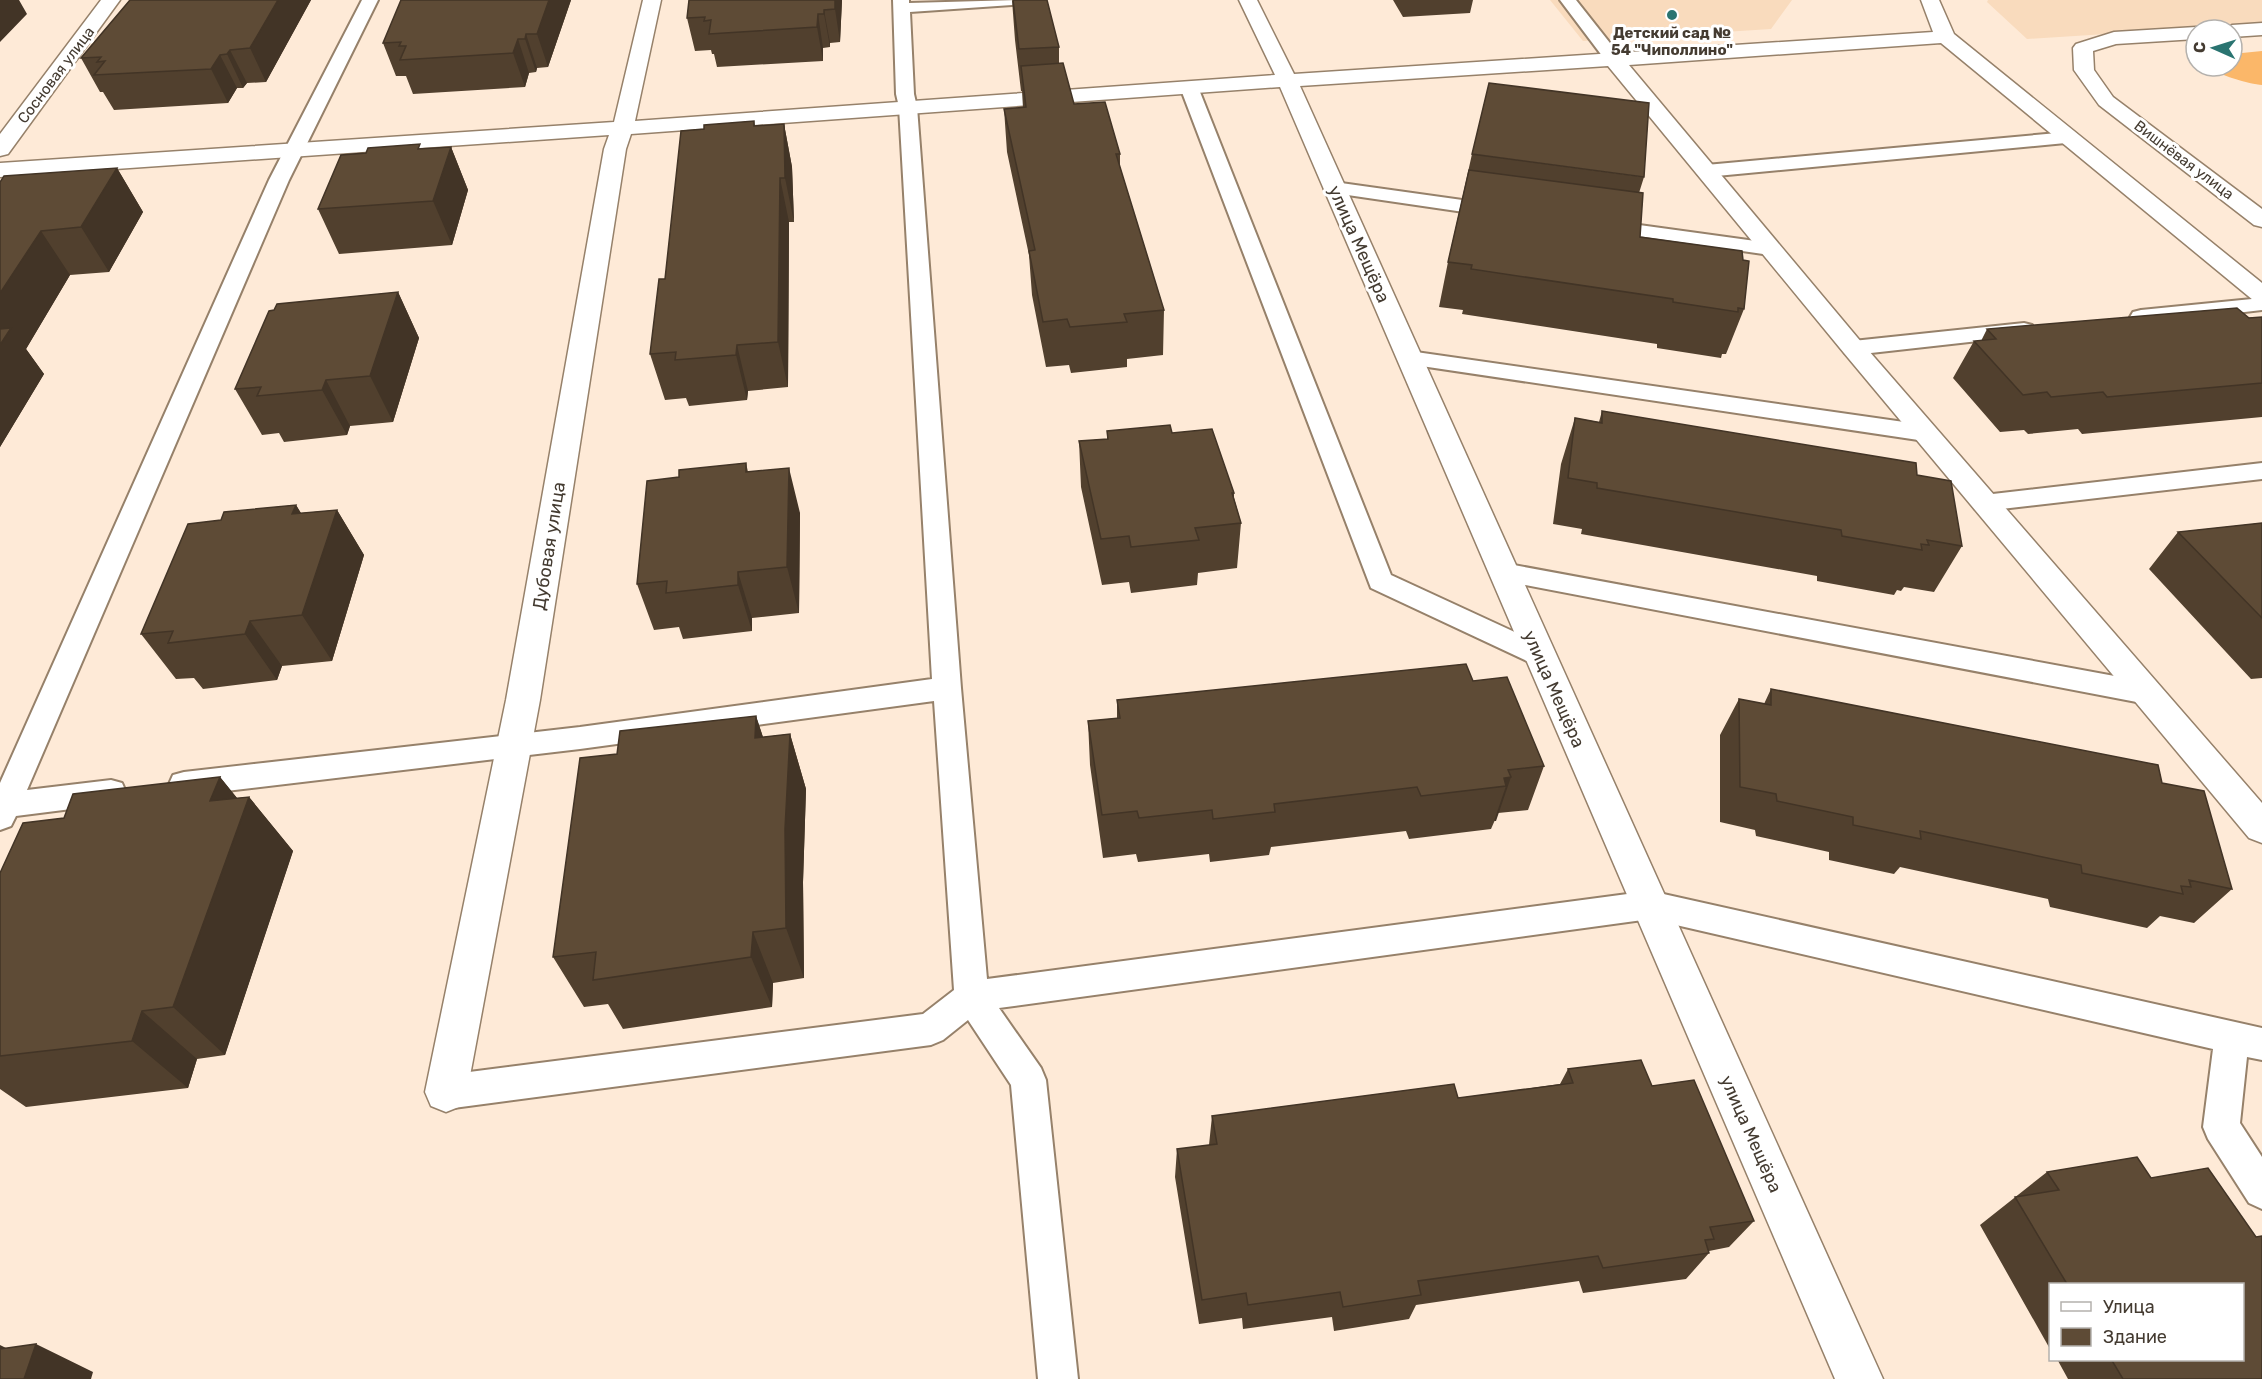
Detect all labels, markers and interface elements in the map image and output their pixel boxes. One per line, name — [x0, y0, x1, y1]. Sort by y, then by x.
marker: Детский сад № 54 "Чиполлино" — [1665, 8, 1679, 22]
north arrow — [2184, 18, 2244, 78]
street label: Сосновая улица — [14, 23, 98, 127]
place label: Детский сад № 54 "Чиполлино" — [1611, 24, 1733, 59]
text: С — [2190, 41, 2209, 53]
street label: Вишнёвая улица — [2131, 117, 2237, 203]
street label: улица Мещёра — [1323, 182, 1395, 306]
street label: Дубовая улица — [528, 480, 570, 612]
street label: улица Мещёра — [1518, 627, 1590, 751]
street label: улица Мещёра — [1715, 1072, 1787, 1196]
legend — [2049, 1283, 2244, 1361]
text: Улица — [2103, 1296, 2155, 1318]
text: Здание — [2103, 1326, 2167, 1348]

